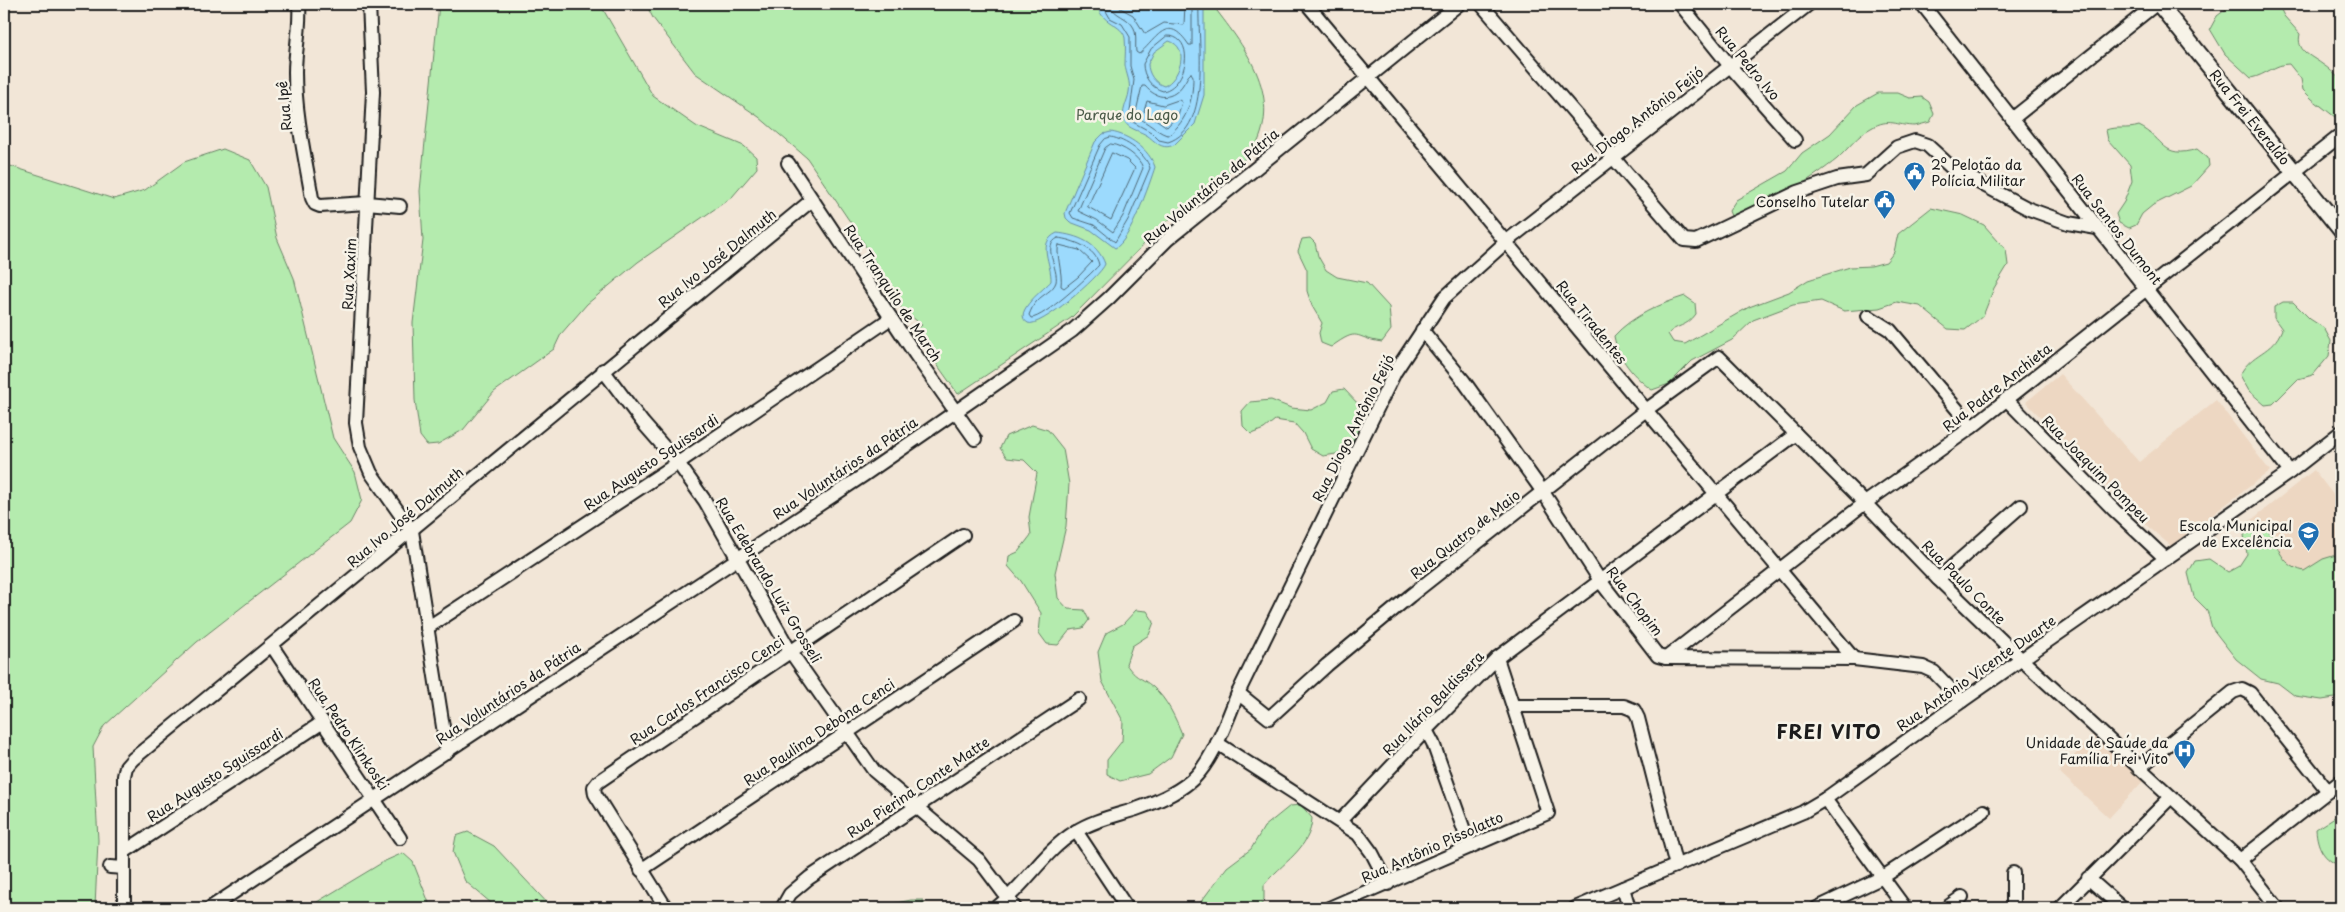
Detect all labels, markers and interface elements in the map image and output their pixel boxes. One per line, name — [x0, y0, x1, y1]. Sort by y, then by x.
street label: Rua Pedro Ivo — [1711, 21, 1785, 105]
street label: Rua Diogo Antônio Feijó — [1566, 61, 1708, 178]
street label: Rua Frei Everaldo — [2205, 65, 2295, 170]
street label: Rua Ipê — [271, 80, 297, 132]
park label: Parque do Lago — [1076, 104, 1178, 125]
street label: Rua Voluntários da Pátria — [1139, 123, 1283, 249]
place label: 2º Pelotão da Polícia Militar — [1931, 154, 2026, 191]
public building icon: 2º Pelotão da Polícia Militar — [1903, 160, 1927, 191]
street label: Rua Santos Dumont — [2067, 169, 2167, 289]
public building icon: Conselho Tutelar — [1873, 189, 1897, 220]
place label: Conselho Tutelar — [1756, 191, 1869, 212]
street label: Rua Ivo José Dalmuth — [653, 204, 781, 312]
street label: Rua Tranquilo de March — [839, 220, 947, 366]
street label: Rua Xaxim — [337, 237, 361, 311]
street label: Rua Tiradentes — [1552, 276, 1632, 368]
street label: Rua Padre Anchieta — [1938, 337, 2056, 436]
street label: Rua Diogo Antônio Feijó — [1307, 350, 1399, 505]
street label: Rua Augusto Sguissardi — [579, 409, 723, 515]
street label: Rua Joaquim Pompeu — [2037, 410, 2155, 528]
street label: Rua Voluntários da Pátria — [768, 411, 922, 524]
street label: Rua Ivo José Dalmuth — [342, 462, 468, 572]
street label: Rua Quatro de Maio — [1406, 484, 1525, 584]
street label: Rua Edebrando Luiz Grosseli — [711, 493, 827, 667]
place label: Escola Municipal de Excelência — [2179, 515, 2292, 552]
school or university icon: Escola Municipal de Excelência — [2296, 521, 2320, 552]
street label: Rua Paulo Conte — [1917, 535, 2011, 629]
street label: Rua Chopim — [1602, 562, 1668, 640]
street label: Rua Antônio Vicente Duarte — [1892, 610, 2060, 736]
street label: Rua Carlos Francisco Cenci — [626, 630, 789, 750]
street label: Rua Voluntários da Pátria — [431, 636, 585, 749]
street label: Rua Ilário Baldissera — [1377, 646, 1489, 760]
street label: Rua Paulina Debona Cenci — [739, 673, 899, 791]
street label: Rua Pedro Klinkoski — [304, 674, 395, 794]
district label: FREI VITO — [1776, 717, 1882, 745]
street label: Rua Augusto Sguissardi — [143, 723, 287, 827]
street label: Rua Pierina Conte Matte — [843, 731, 993, 843]
place label: Unidade de Saúde da Família Frei Vito — [2025, 732, 2168, 769]
hospital icon: Unidade de Saúde da Família Frei Vito — [2172, 738, 2196, 769]
street label: Rua Antônio Pissolatto — [1358, 806, 1507, 888]

